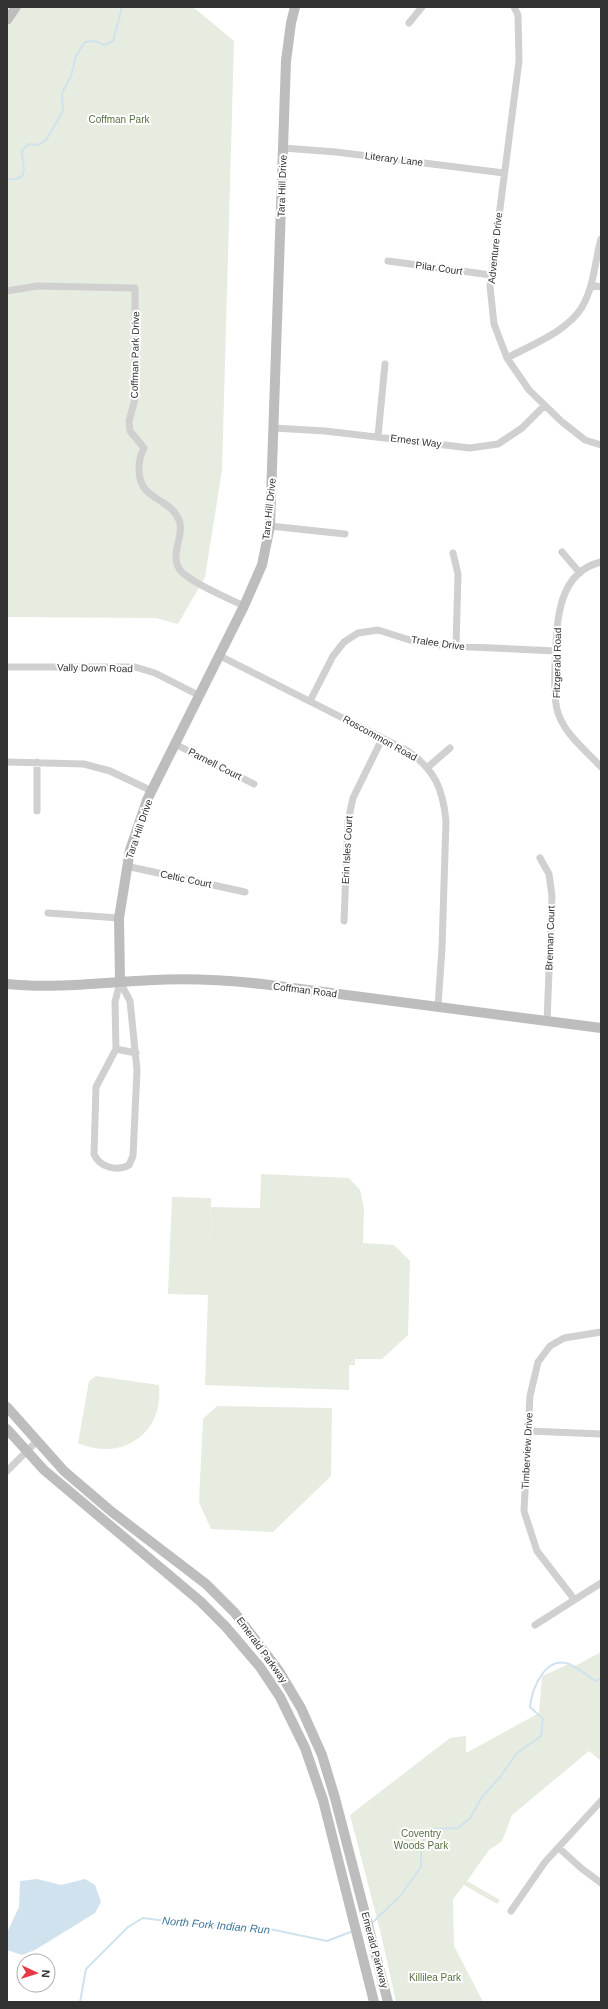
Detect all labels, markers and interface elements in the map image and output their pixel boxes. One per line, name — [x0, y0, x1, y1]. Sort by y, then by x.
park label: Coffman Park — [89, 114, 150, 125]
street label: Literary Lane — [364, 150, 424, 168]
street label: Tara Hill Drive — [275, 154, 289, 217]
street label: Adventure Drive — [486, 211, 504, 284]
street label: Pilar Court — [415, 259, 463, 277]
street label: Coffman Park Drive — [129, 311, 141, 399]
street label: Ernest Way — [390, 432, 442, 450]
street label: Tara Hill Drive — [260, 477, 278, 541]
street label: Fitzgerald Road — [551, 628, 563, 698]
street label: Tralee Drive — [410, 634, 466, 652]
street label: Vally Down Road — [57, 662, 133, 674]
street label: Roscommon Road — [341, 713, 419, 763]
street label: Parnell Court — [187, 746, 244, 782]
street label: Tara Hill Drive — [124, 797, 154, 860]
street label: Erin Isles Court — [340, 815, 354, 884]
street label: Celtic Court — [159, 868, 213, 890]
street label: Brennan Court — [543, 905, 557, 971]
street label: Coffman Road — [272, 981, 338, 999]
street label: Timberview Drive — [519, 1412, 535, 1490]
street label: Emerald Parkway — [235, 1615, 289, 1685]
park label: Coventry Woods Park — [394, 1828, 449, 1851]
street label: Emerald Parkway — [360, 1911, 390, 1989]
water label: North Fork Indian Run — [162, 1914, 270, 1936]
north arrow — [16, 1953, 56, 1993]
text: N — [40, 1969, 52, 1978]
park label: Killilea Park — [409, 1972, 462, 1983]

